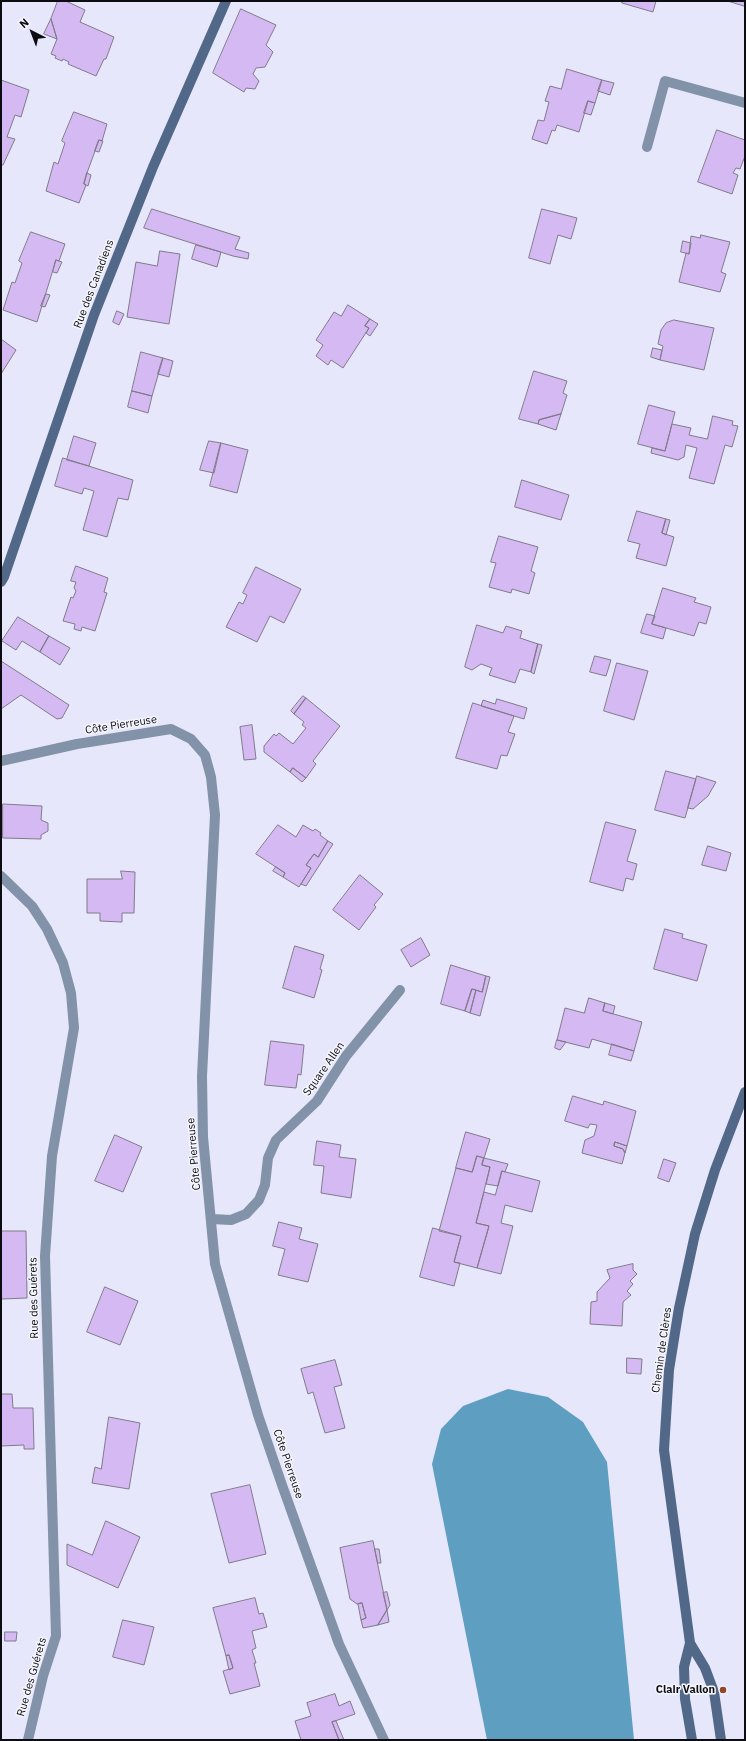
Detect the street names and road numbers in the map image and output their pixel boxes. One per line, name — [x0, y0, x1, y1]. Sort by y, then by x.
street label: Rue des Canadiens — [71, 238, 117, 330]
street label: Côte Pierreuse — [84, 713, 158, 737]
street label: Square Allen — [301, 1040, 347, 1098]
street label: Côte Pierreuse — [184, 1117, 204, 1191]
street label: Rue des Guérets — [27, 1257, 41, 1339]
street label: Chemin de Clères — [649, 1306, 675, 1394]
street label: Côte Pierreuse — [270, 1428, 306, 1500]
street label: Rue des Guérets — [14, 1636, 50, 1718]

